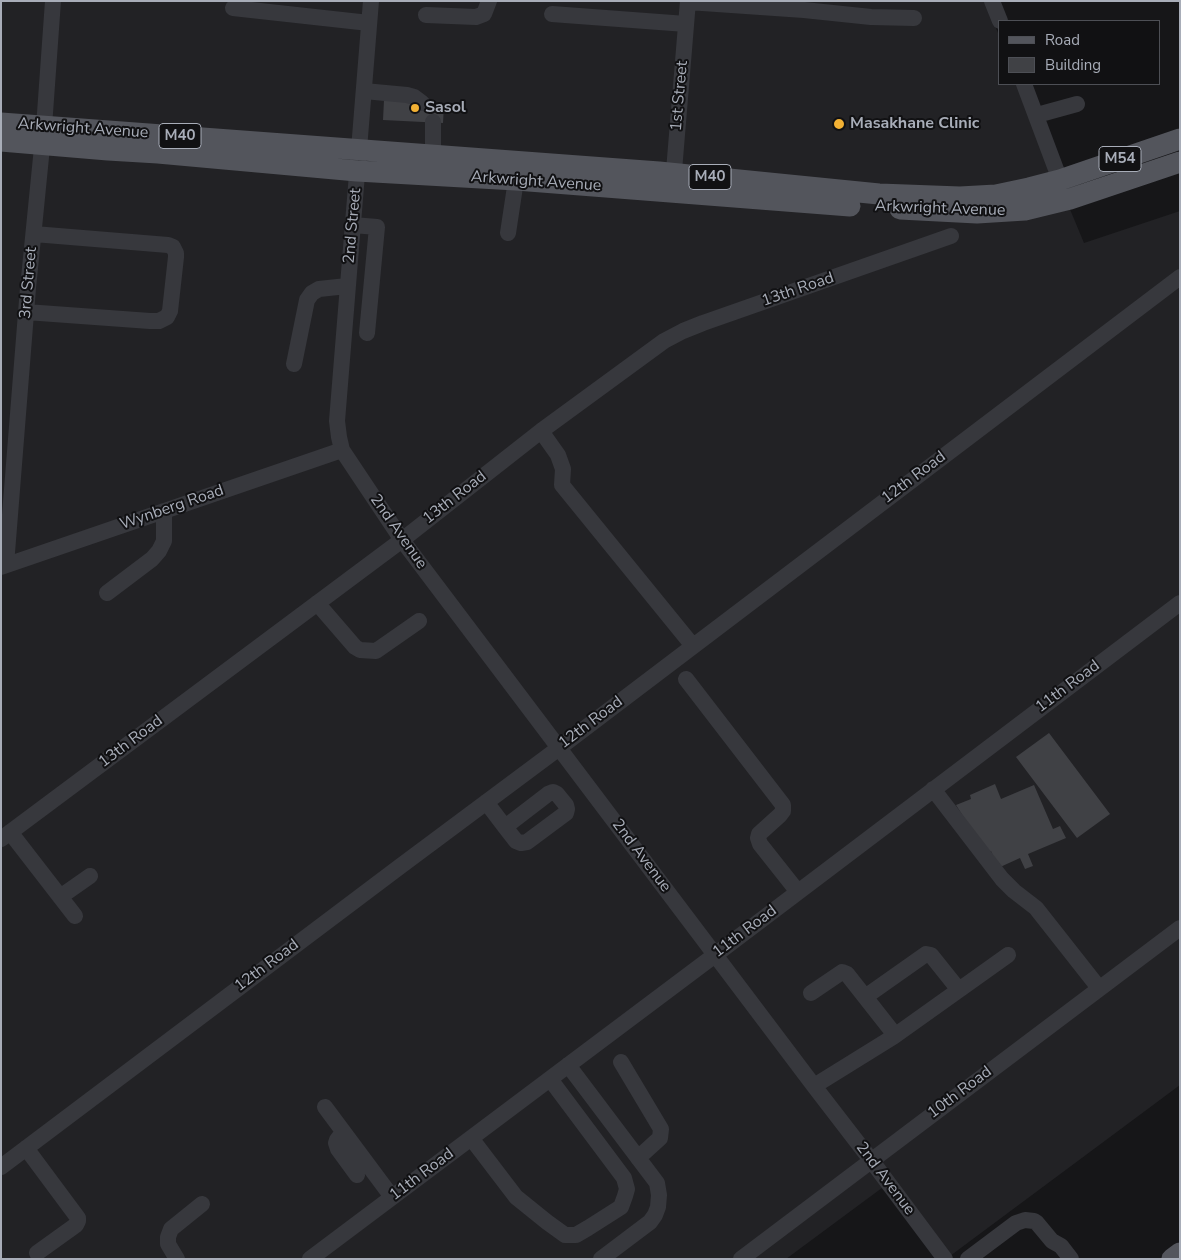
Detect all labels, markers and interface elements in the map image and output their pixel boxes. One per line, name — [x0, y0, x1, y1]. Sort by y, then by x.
legend — [998, 20, 1161, 85]
text: Road — [1045, 30, 1080, 50]
text: Building — [1045, 55, 1101, 75]
street label: 1st Street — [667, 60, 693, 132]
place label: Sasol — [425, 98, 466, 118]
marker: Sasol — [409, 102, 421, 114]
place label: Masakhane Clinic — [850, 114, 979, 134]
street label: Arkwright Avenue — [17, 115, 149, 143]
marker: Masakhane Clinic — [832, 117, 846, 131]
road number: M40 — [159, 124, 201, 148]
road number: M54 — [1099, 146, 1141, 172]
road number: M40 — [689, 164, 731, 190]
street label: Arkwright Avenue — [470, 168, 602, 196]
street label: 2nd Street — [340, 187, 366, 265]
street label: Arkwright Avenue — [874, 197, 1006, 221]
street label: 3rd Street — [16, 246, 42, 320]
street label: 13th Road — [759, 269, 837, 311]
street label: 12th Road — [878, 448, 950, 508]
street label: 13th Road — [419, 467, 491, 529]
street label: Wynberg Road — [118, 481, 226, 535]
street label: 2nd Avenue — [365, 491, 431, 573]
street label: 11th Road — [1032, 657, 1104, 717]
street label: 12th Road — [555, 693, 627, 753]
street label: 13th Road — [95, 712, 167, 772]
street label: 2nd Avenue — [607, 816, 675, 896]
street label: 11th Road — [709, 902, 781, 962]
street label: 12th Road — [231, 936, 303, 996]
street label: 10th Road — [924, 1063, 996, 1123]
street label: 2nd Avenue — [851, 1139, 919, 1219]
street label: 11th Road — [386, 1145, 458, 1205]

